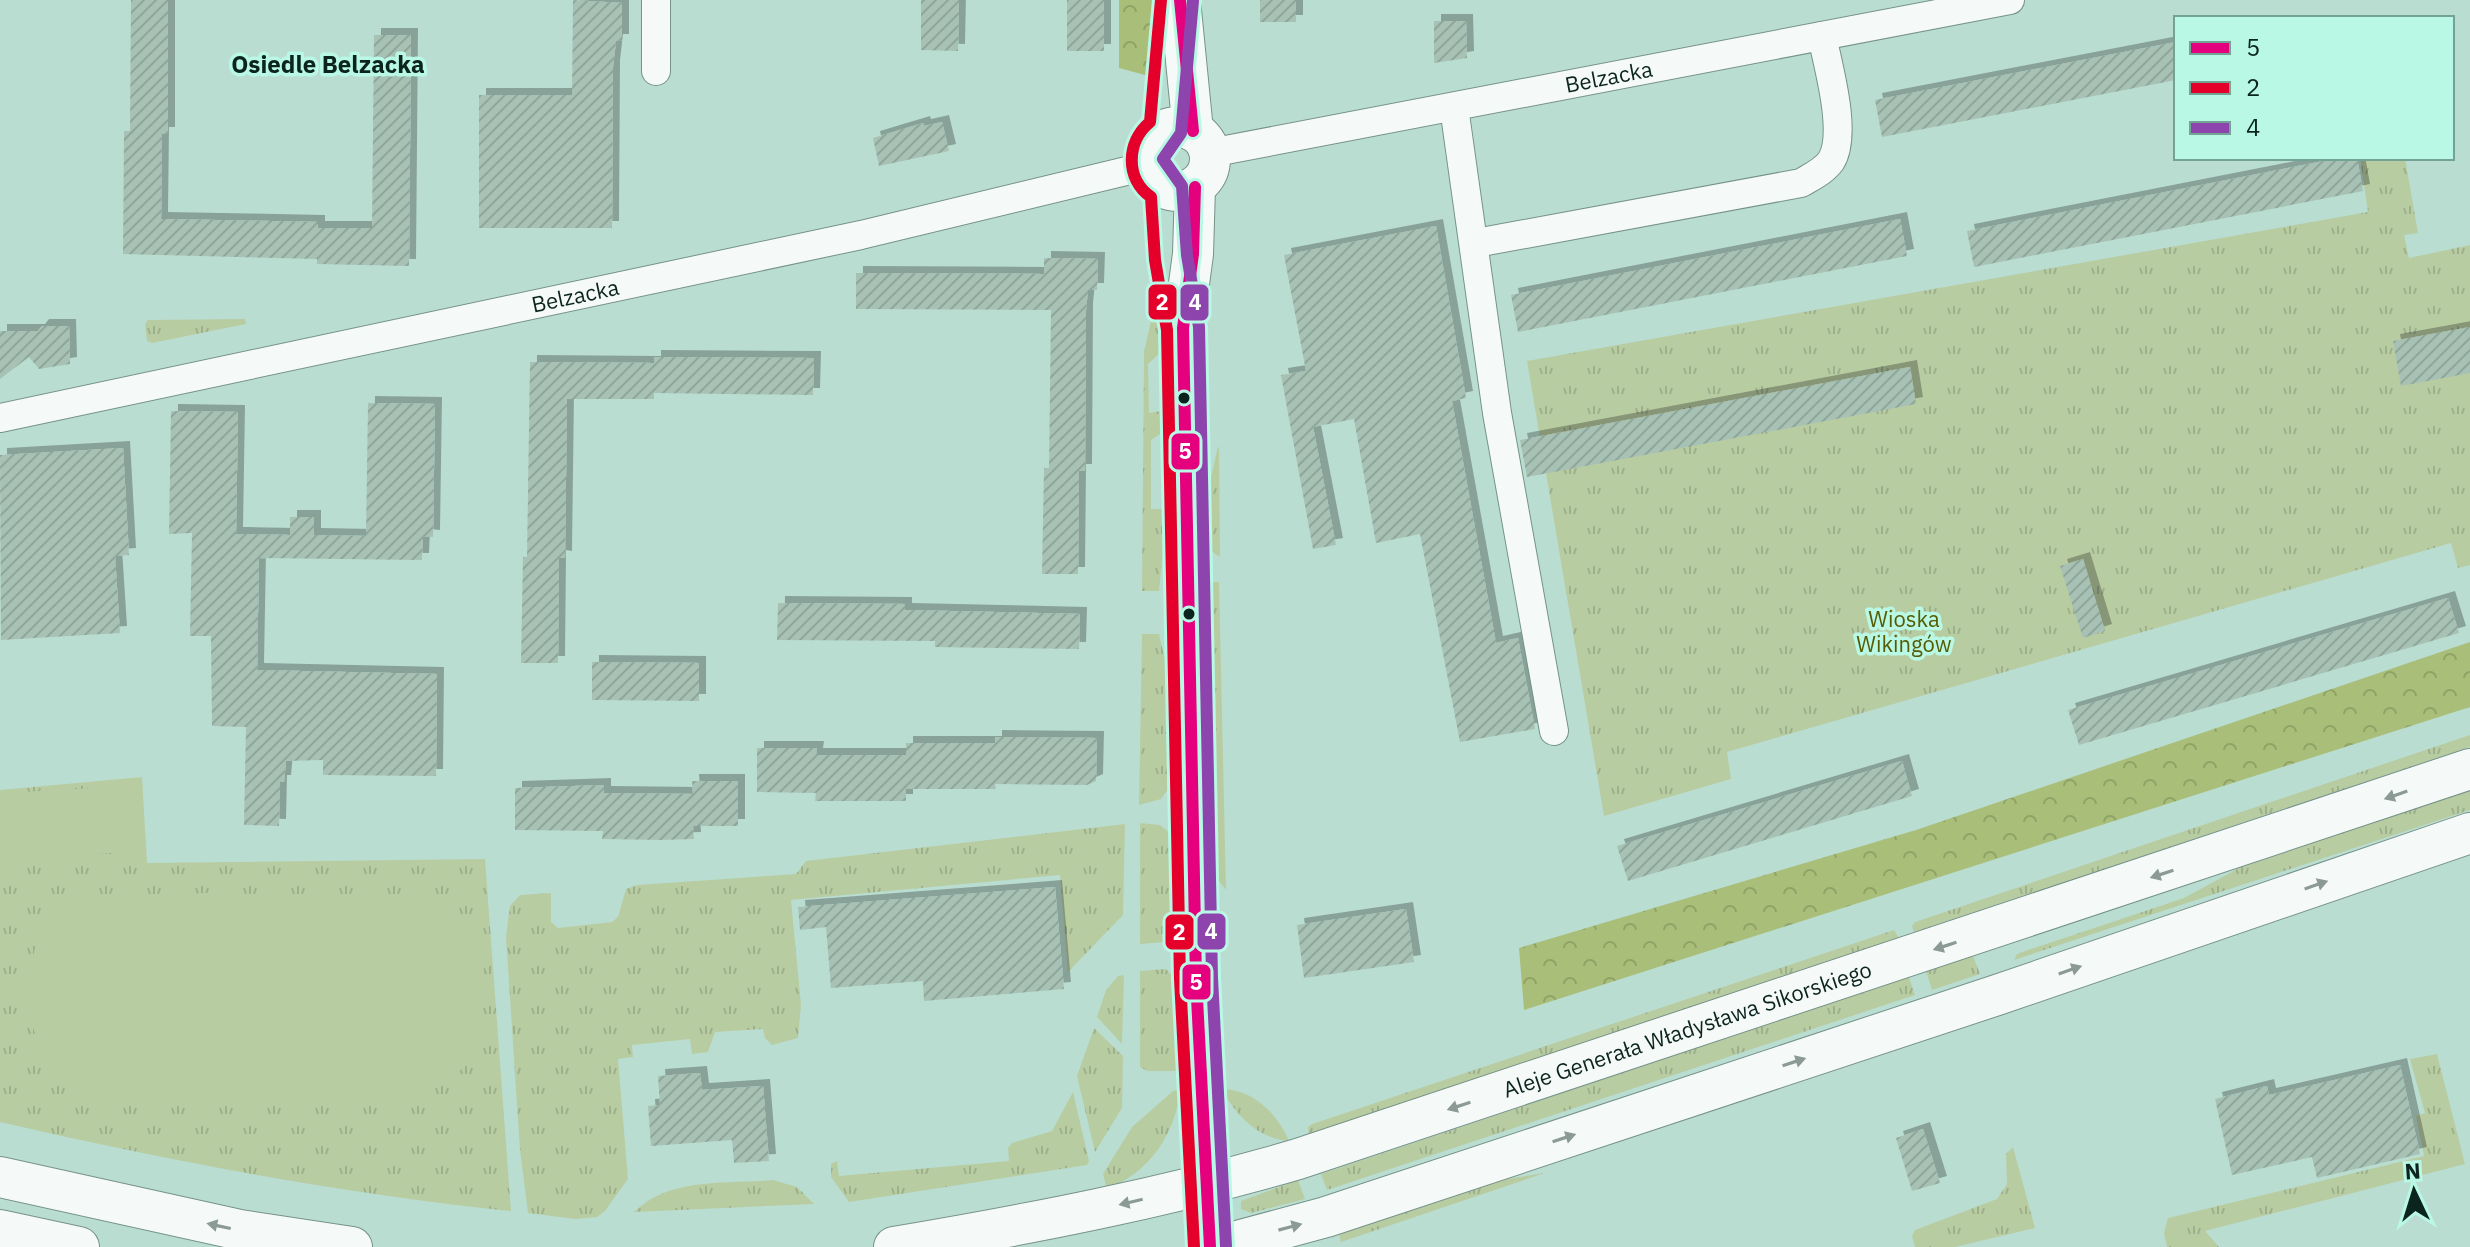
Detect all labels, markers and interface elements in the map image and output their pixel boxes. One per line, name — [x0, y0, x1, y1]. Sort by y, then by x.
legend — [2174, 16, 2454, 160]
text: 5 — [2246, 31, 2260, 63]
district label: Osiedle Belzacka — [231, 48, 425, 80]
street label: Belzacka — [1562, 54, 1655, 99]
text: 2 — [2246, 71, 2260, 103]
text: 4 — [2246, 111, 2260, 143]
street label: Belzacka — [529, 272, 622, 319]
line badge: 2 — [1147, 283, 1178, 321]
line badge: 4 — [1179, 283, 1210, 322]
text: 2 — [1155, 287, 1169, 316]
text: 4 — [1188, 287, 1202, 316]
unlabelled marker — [1176, 390, 1192, 406]
line badge: 5 — [1170, 432, 1201, 471]
text: 5 — [1178, 436, 1192, 465]
park label: Wioska Wikingów — [1856, 604, 1952, 658]
unlabelled marker — [1181, 606, 1197, 622]
one-way arrow — [2384, 789, 2408, 801]
one-way arrow — [2150, 869, 2174, 881]
one-way arrow — [2305, 879, 2329, 891]
line badge: 4 — [1196, 912, 1227, 951]
line badge: 2 — [1164, 913, 1195, 951]
text: 4 — [1204, 916, 1218, 945]
text: 2 — [1172, 917, 1186, 946]
one-way arrow — [1933, 941, 1957, 953]
street label: Aleje Generała Władysława Sikorskiego — [1499, 954, 1875, 1104]
line badge: 5 — [1181, 963, 1212, 1001]
one-way arrow — [2059, 963, 2083, 975]
text: 5 — [1189, 967, 1203, 996]
one-way arrow — [1783, 1055, 1807, 1067]
one-way arrow — [1447, 1101, 1471, 1113]
one-way arrow — [1552, 1132, 1576, 1144]
north arrow — [2374, 1151, 2454, 1231]
text: N — [2404, 1156, 2422, 1186]
one-way arrow — [1118, 1197, 1143, 1209]
one-way arrow — [207, 1219, 232, 1232]
one-way arrow — [1278, 1220, 1303, 1232]

